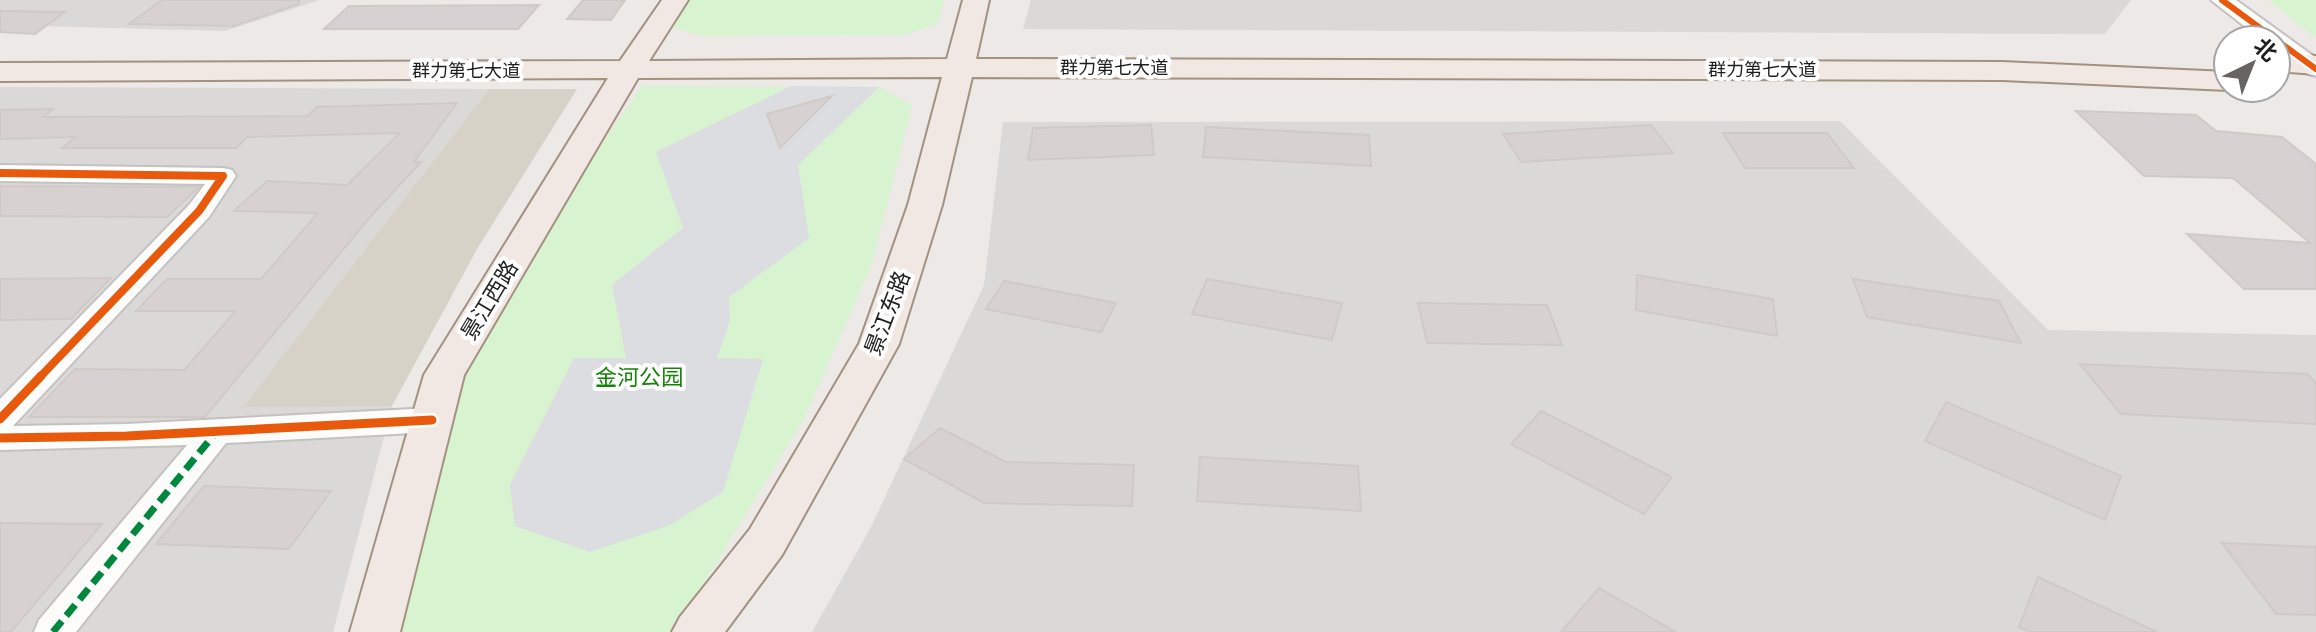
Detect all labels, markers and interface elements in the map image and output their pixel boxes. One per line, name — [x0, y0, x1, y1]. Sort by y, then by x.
north arrow — [2212, 24, 2292, 104]
text: 北 — [2248, 32, 2283, 67]
street label: 群力第七大道 — [1060, 57, 1168, 79]
street label: 群力第七大道 — [1708, 59, 1816, 81]
street label: 群力第七大道 — [412, 60, 520, 82]
street label: 景江西路 — [455, 256, 524, 345]
street label: 景江东路 — [859, 267, 916, 359]
park label: 金河公园 — [595, 364, 683, 391]

